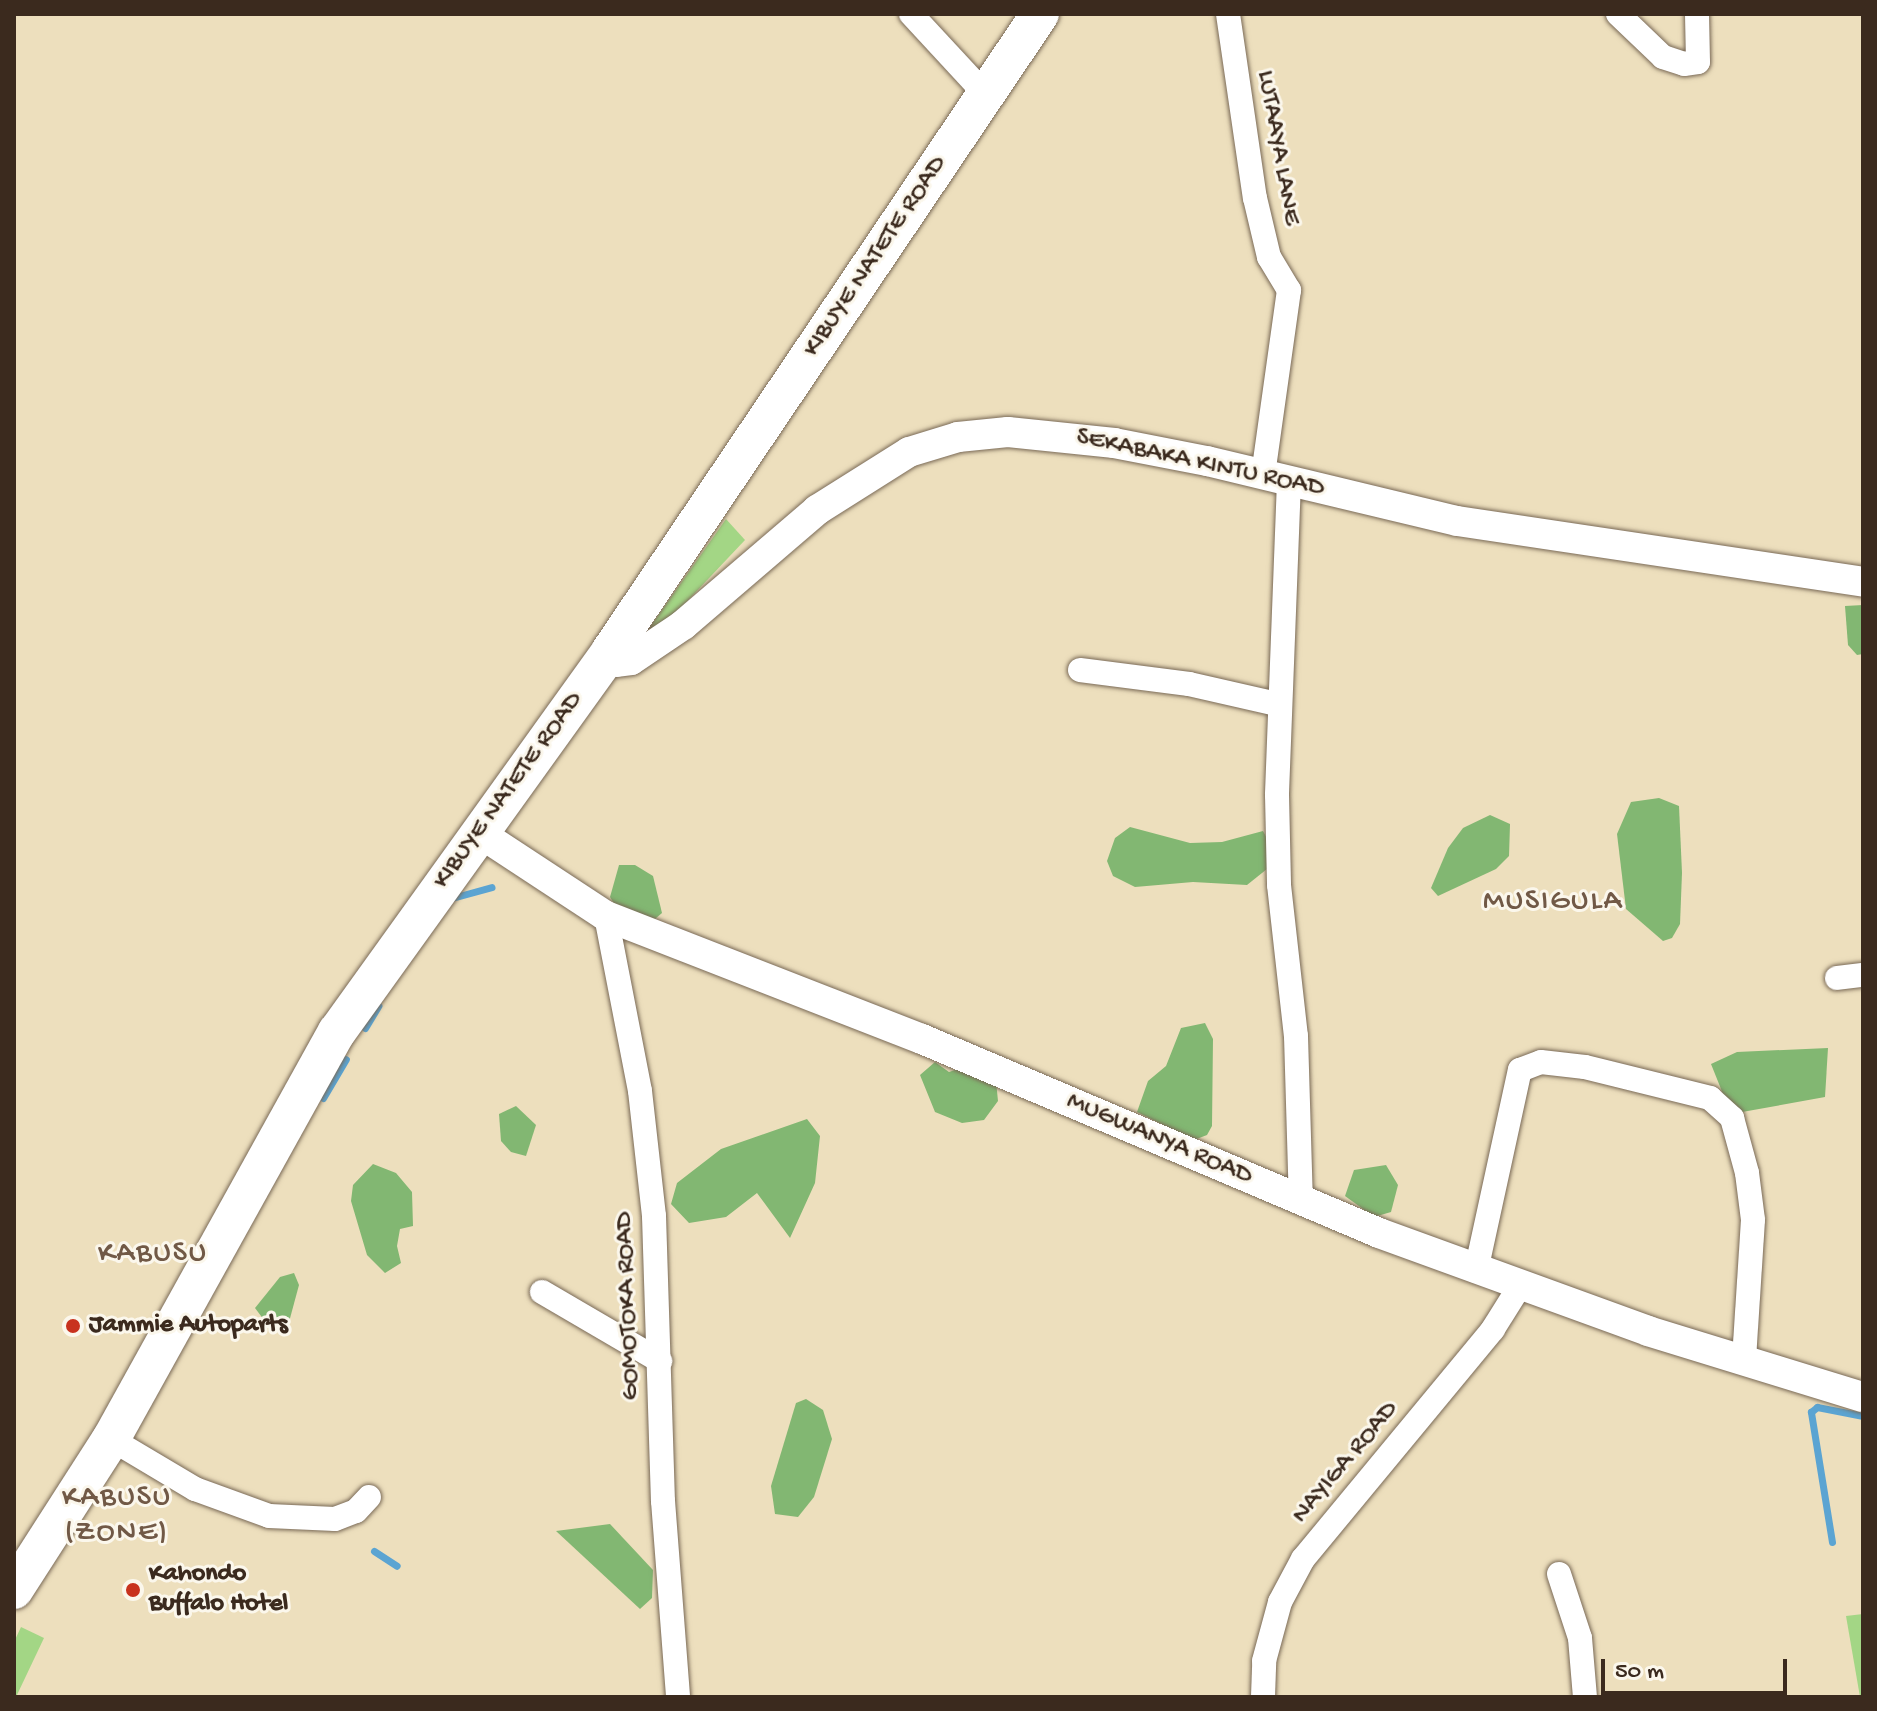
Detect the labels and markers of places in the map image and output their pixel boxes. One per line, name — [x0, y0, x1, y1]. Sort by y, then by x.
place label: Jammie Autoparts — [89, 1310, 288, 1342]
marker: Jammie Autoparts — [64, 1317, 82, 1335]
place label: Kahondo Buffalo Hotel — [149, 1559, 288, 1620]
marker: Kahondo Buffalo Hotel — [124, 1581, 142, 1599]

